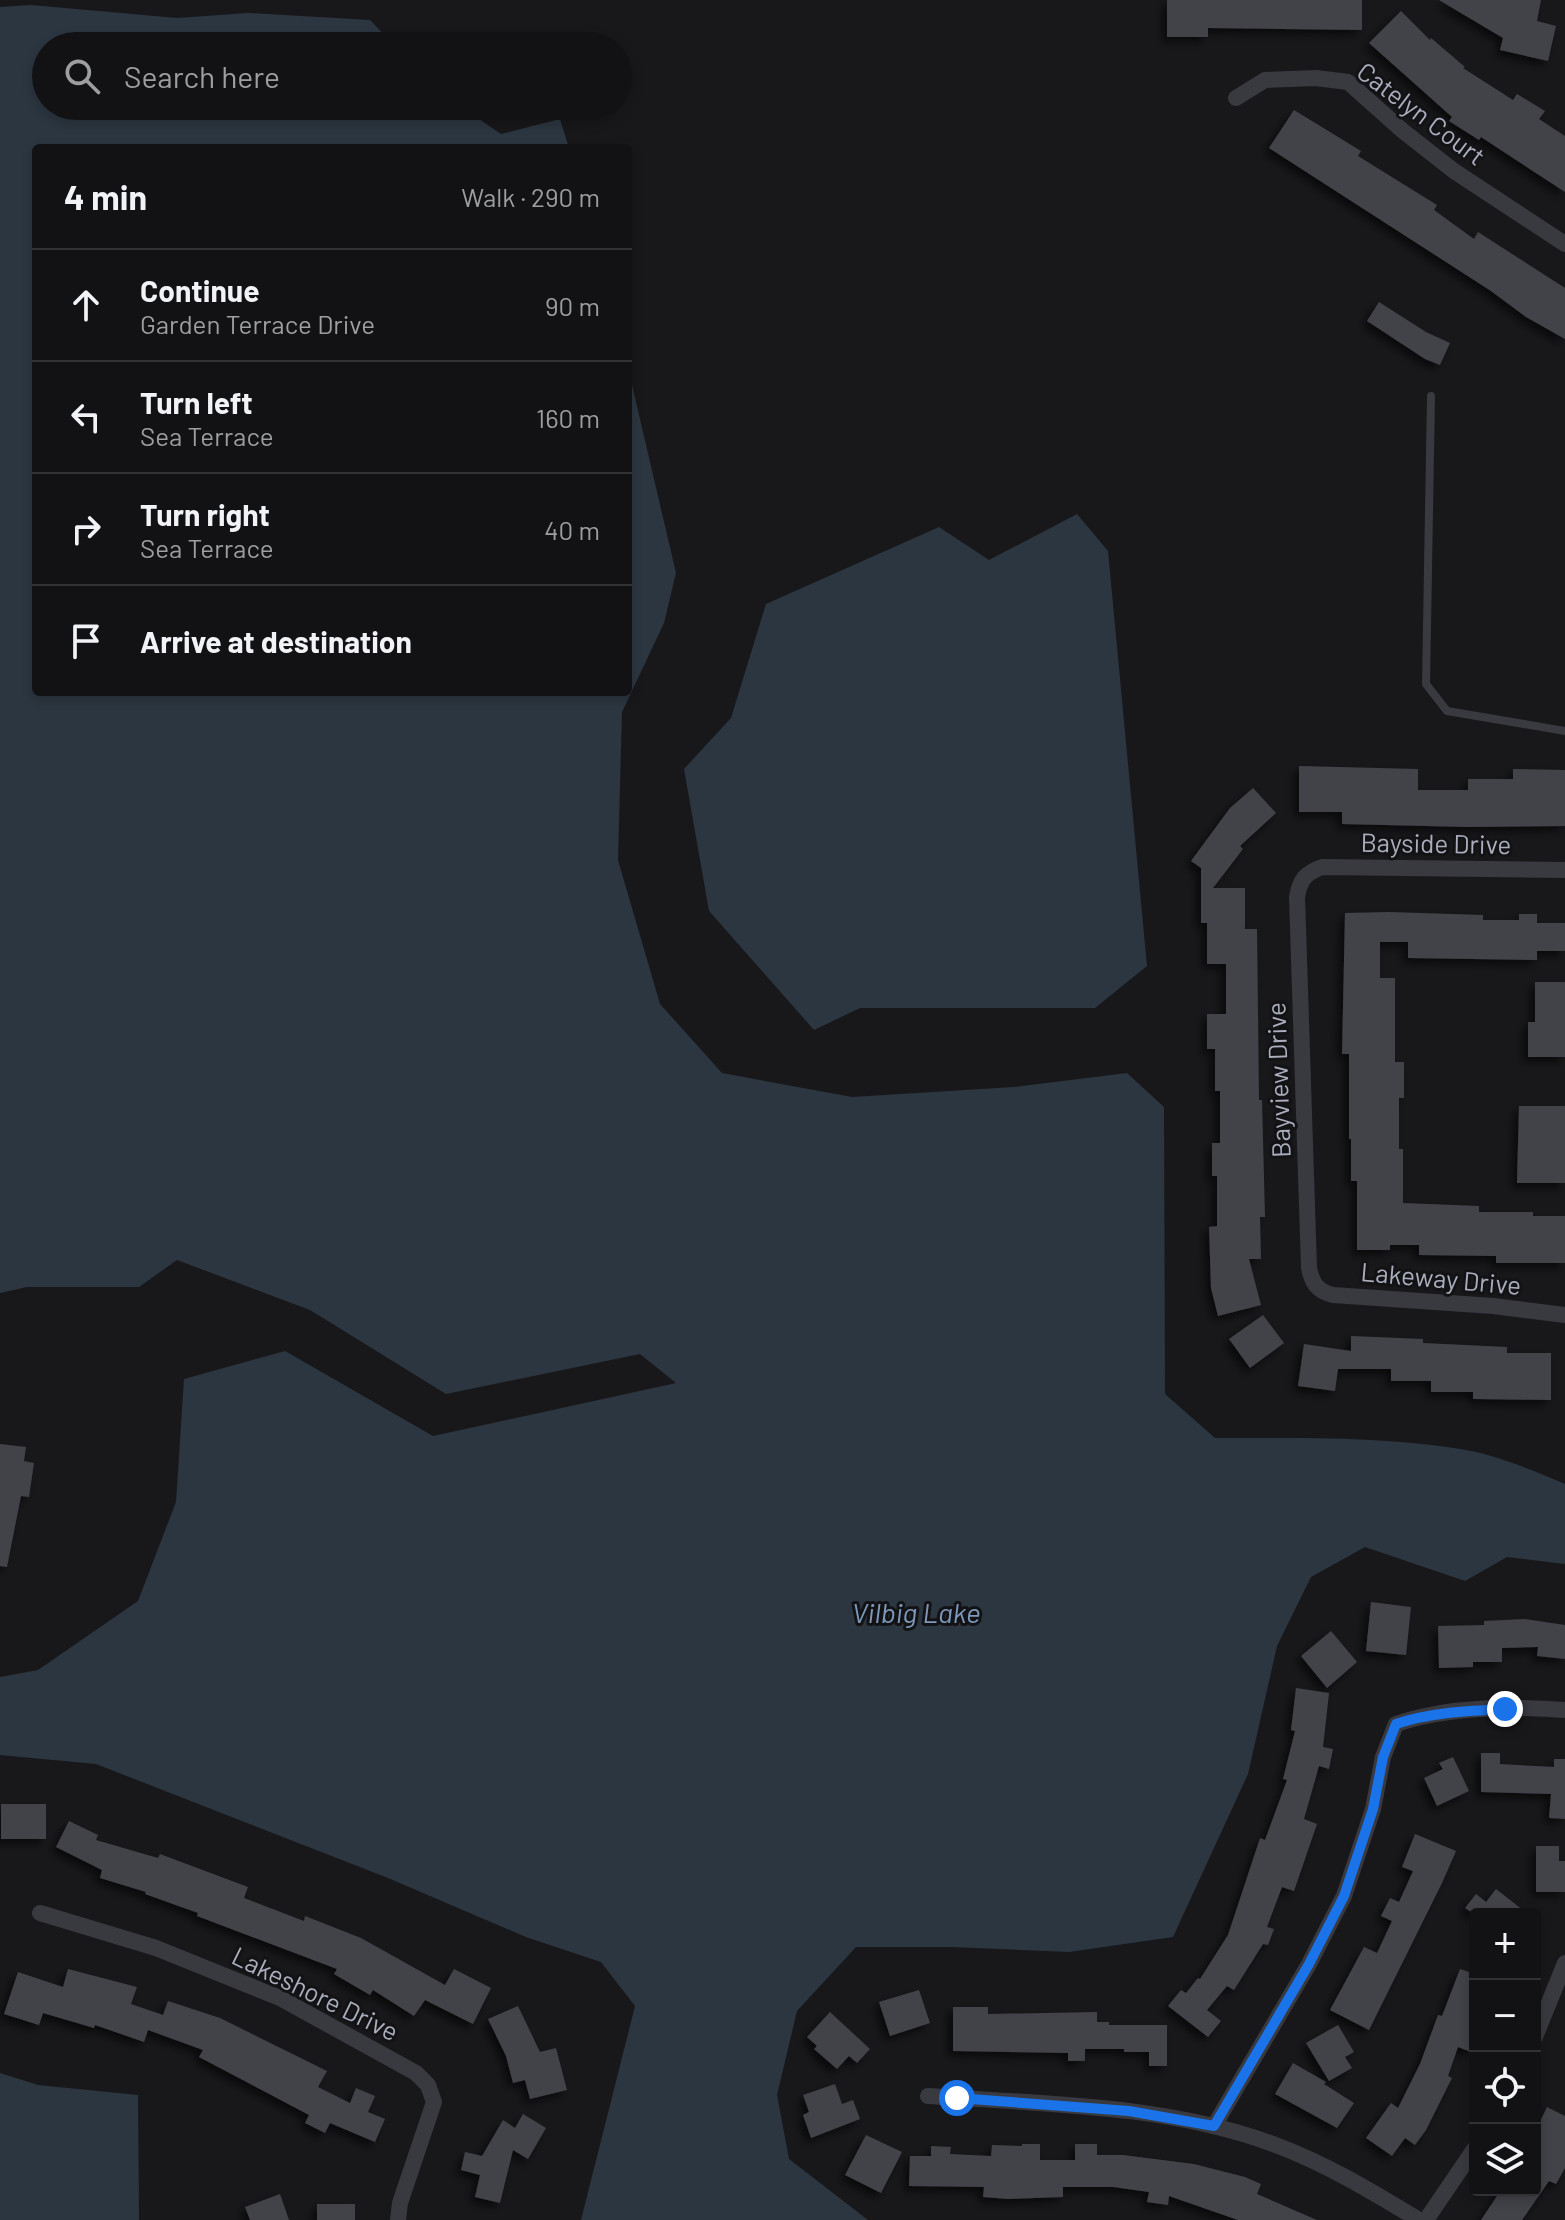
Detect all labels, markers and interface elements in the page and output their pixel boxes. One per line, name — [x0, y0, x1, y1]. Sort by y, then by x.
search box — [32, 32, 632, 120]
icon: search — [60, 54, 104, 98]
street label: Catelyn Court — [1352, 55, 1492, 171]
text: Search here — [124, 58, 280, 94]
text: 4 min — [64, 176, 147, 217]
text: Walk · 290 m — [461, 181, 600, 212]
text: Continue — [140, 272, 260, 308]
icon: ahead — [64, 283, 108, 327]
text: 90 m — [545, 290, 600, 321]
text: Garden Terrace Drive — [140, 308, 375, 339]
text: Turn left — [140, 384, 253, 420]
icon: left — [64, 395, 108, 439]
text: 160 m — [536, 402, 600, 433]
text: Sea Terrace — [140, 420, 274, 451]
text: Turn right — [140, 496, 270, 532]
icon: right — [64, 507, 108, 551]
text: 40 m — [544, 514, 600, 545]
text: Sea Terrace — [140, 532, 274, 563]
icon: arrive — [64, 619, 108, 663]
text: Arrive at destination — [140, 623, 412, 659]
street label: Bayside Drive — [1360, 826, 1512, 859]
street label: Bayview Drive — [1259, 1002, 1296, 1158]
street label: Lakeway Drive — [1360, 1255, 1523, 1300]
water label: Vilbig Lake — [852, 1595, 980, 1629]
route end — [1487, 1691, 1523, 1727]
map controls — [1469, 1908, 1541, 2196]
button: + — [1469, 1908, 1541, 1980]
street label: Lakeshore Drive — [228, 1939, 404, 2046]
button: − — [1469, 1980, 1541, 2052]
button: locate — [1469, 2052, 1541, 2124]
route start — [939, 2080, 975, 2116]
button: layers — [1469, 2124, 1541, 2196]

